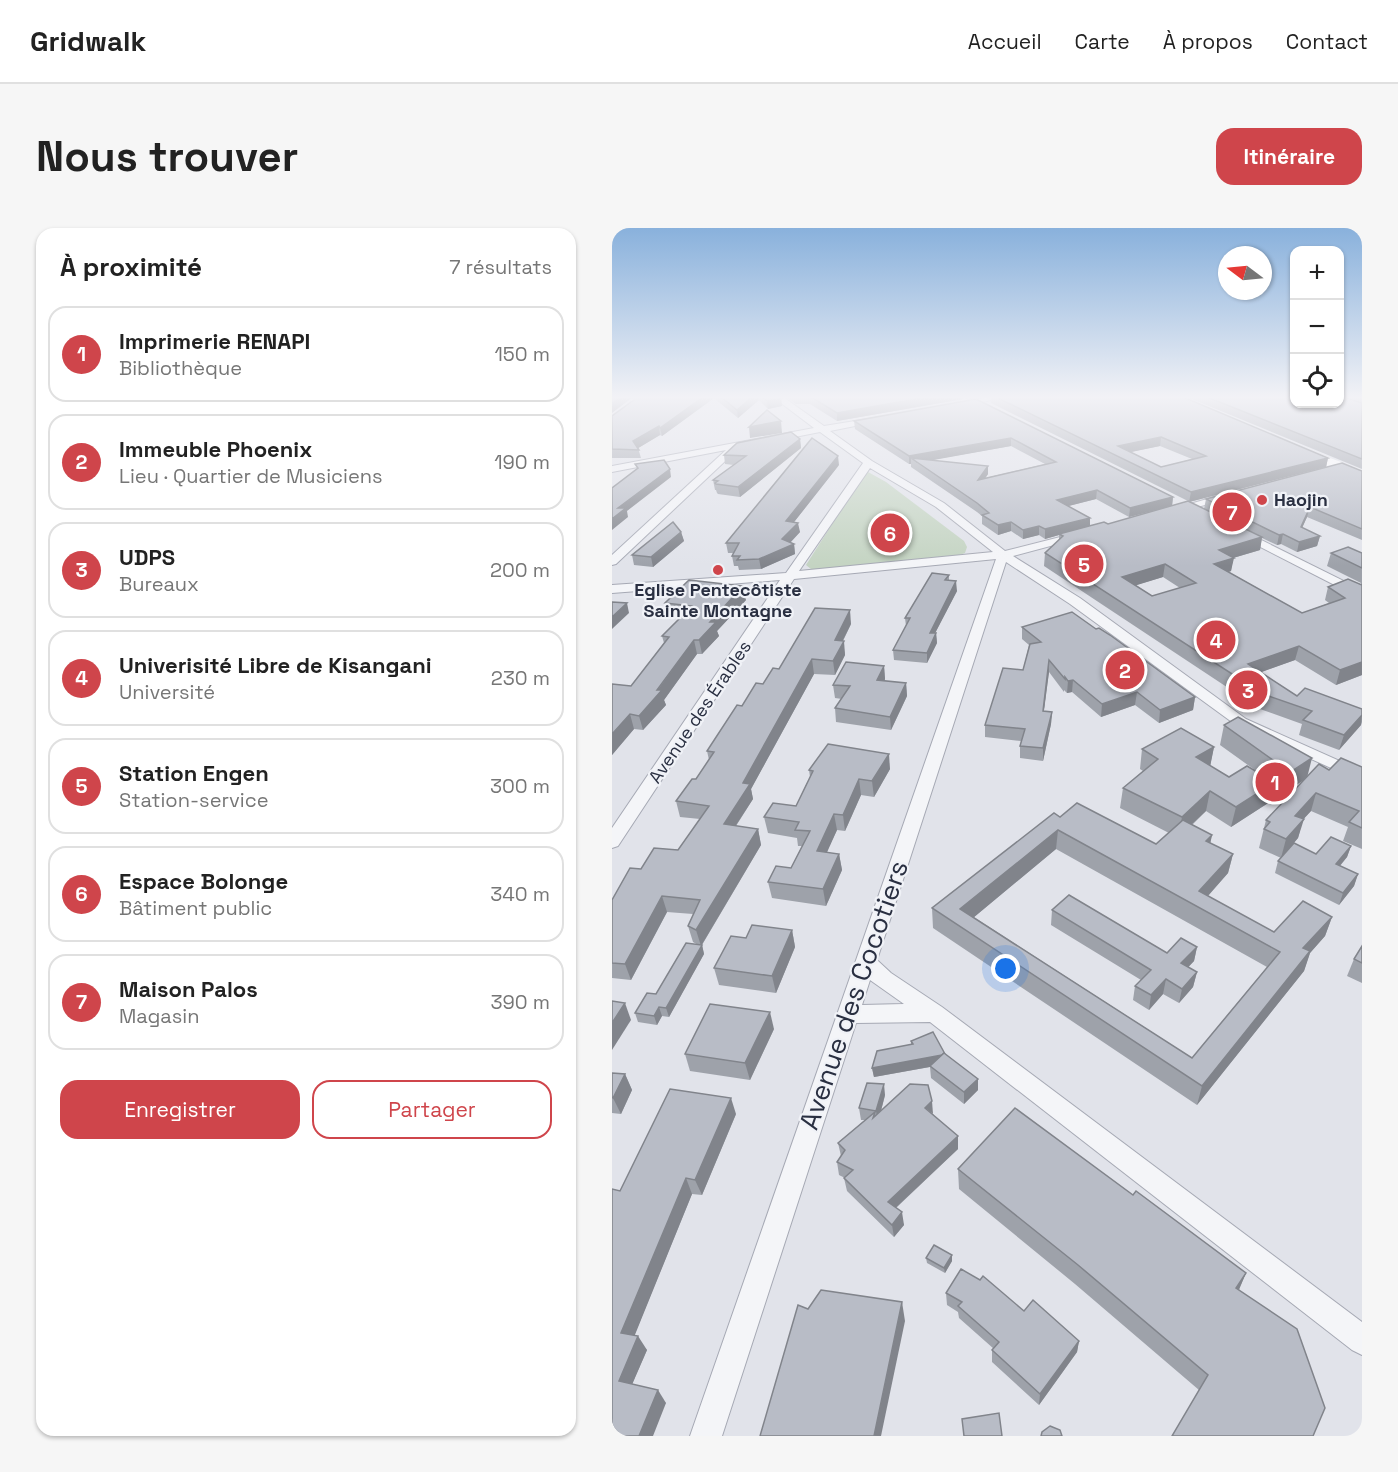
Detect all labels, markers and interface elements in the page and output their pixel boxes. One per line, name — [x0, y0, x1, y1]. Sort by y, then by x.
text: Gridwalk — [30, 23, 146, 59]
text: Accueil — [968, 28, 1042, 55]
text: Carte — [1075, 28, 1130, 55]
text: À propos — [1163, 28, 1253, 55]
text: Contact — [1286, 28, 1368, 55]
button: Itinéraire — [1216, 128, 1362, 185]
text: Nous trouver — [36, 130, 298, 183]
north arrow — [1218, 246, 1272, 300]
map controls — [1290, 246, 1344, 408]
button: + — [1290, 246, 1344, 300]
text: À proximité — [60, 250, 202, 284]
text: 7 résultats — [449, 254, 552, 280]
button: − — [1290, 300, 1344, 354]
text: Imprimerie RENAPI — [119, 327, 310, 355]
text: 1 — [77, 341, 86, 367]
text: 150 m — [495, 341, 550, 367]
button: locate — [1290, 354, 1344, 408]
text: Bibliothèque — [119, 355, 242, 381]
text: Immeuble Phoenix — [119, 435, 312, 463]
text: 2 — [76, 449, 87, 475]
text: 190 m — [494, 449, 550, 475]
text: Lieu · Quartier de Musiciens — [119, 463, 383, 489]
place label: Haojin — [1274, 488, 1328, 511]
pin: 7 — [1212, 490, 1252, 534]
marker: Haojin — [1255, 493, 1269, 507]
pin: 6 — [870, 510, 910, 556]
pin: 5 — [1064, 542, 1104, 586]
text: UDPS — [119, 543, 175, 571]
text: 3 — [75, 557, 88, 583]
text: 200 m — [490, 557, 550, 583]
marker: Eglise Pentecôtiste Sainte Montagne — [711, 563, 725, 577]
text: Bureaux — [119, 571, 199, 597]
place label: Eglise Pentecôtiste Sainte Montagne — [634, 578, 802, 622]
pin: 4 — [1196, 618, 1236, 662]
street label: Avenue des Érables — [643, 636, 756, 788]
pin: 2 — [1106, 648, 1144, 692]
text: Univerisité Libre de Kisangani — [119, 651, 432, 679]
text: 4 — [75, 665, 88, 691]
text: 230 m — [491, 665, 550, 691]
pin: 3 — [1228, 668, 1268, 712]
text: Université — [119, 679, 215, 705]
text: Station Engen — [119, 759, 269, 787]
pin: 1 — [1256, 760, 1294, 804]
text: 5 — [76, 773, 88, 799]
text: 300 m — [490, 773, 550, 799]
text: Station-service — [119, 787, 269, 813]
street label: Avenue des Cocotiers — [791, 856, 916, 1134]
text: Espace Bolonge — [119, 867, 288, 895]
text: 6 — [75, 881, 88, 907]
text: 340 m — [490, 881, 550, 907]
text: Bâtiment public — [119, 895, 272, 921]
your location — [991, 954, 1020, 983]
text: Maison Palos — [119, 975, 258, 1003]
text: 7 — [76, 989, 87, 1015]
text: 390 m — [491, 989, 550, 1015]
text: Magasin — [119, 1003, 200, 1029]
button: Enregistrer — [60, 1080, 300, 1139]
button: Partager — [312, 1080, 552, 1139]

